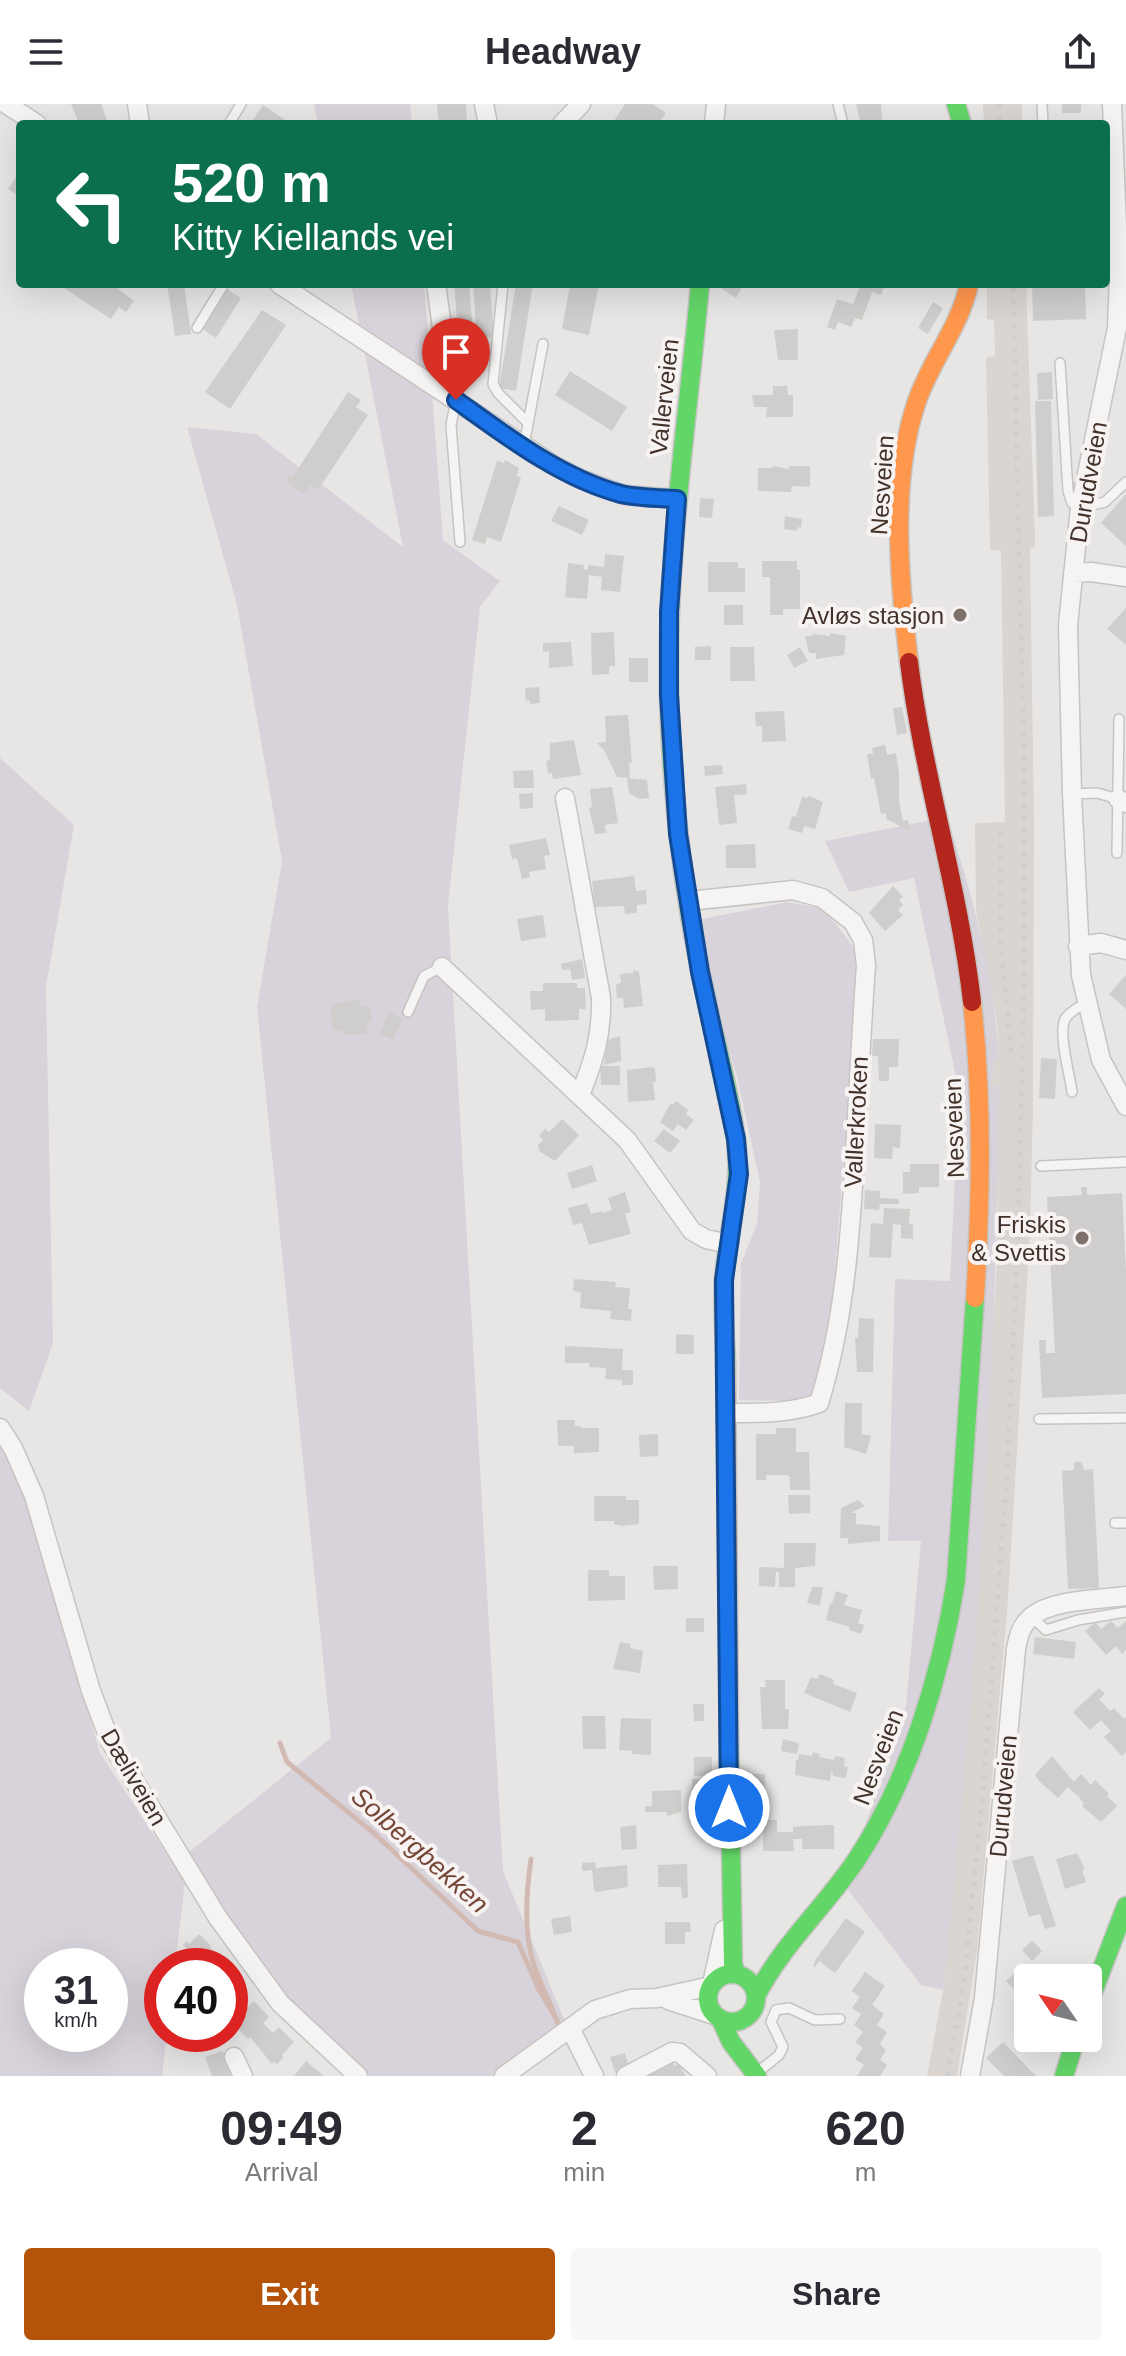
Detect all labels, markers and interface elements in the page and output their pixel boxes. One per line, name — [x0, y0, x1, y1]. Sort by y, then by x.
icon: menu — [24, 30, 68, 74]
icon: share — [1058, 30, 1102, 74]
text: Headway — [485, 31, 641, 72]
text: 520 m — [172, 151, 331, 214]
icon: left — [40, 152, 144, 256]
text: Kitty Kiellands vei — [172, 217, 454, 258]
pin — [422, 318, 490, 400]
icon: arrive — [434, 330, 478, 374]
street label: Vallerveien — [644, 337, 684, 457]
street label: Durudveien — [1064, 419, 1112, 545]
street label: Nesveien — [865, 434, 899, 536]
place label: Avløs stasjon — [802, 602, 944, 629]
marker: Avløs stasjon — [951, 606, 969, 624]
street label: Vallerkroken — [839, 1056, 873, 1188]
street label: Nesveien — [939, 1078, 969, 1178]
place label: Friskis & Svettis — [971, 1211, 1066, 1266]
marker: Friskis & Svettis — [1073, 1229, 1091, 1247]
street label: Nesveien — [847, 1705, 909, 1809]
street label: Dæliveien — [96, 1724, 172, 1830]
street label: Durudveien — [984, 1734, 1022, 1858]
position arrow — [687, 1766, 771, 1850]
water label: Solbergbekken — [346, 1781, 494, 1919]
speed limit sign: 40 — [144, 1948, 248, 2052]
north arrow — [1014, 1964, 1102, 2052]
map controls — [1014, 1964, 1102, 2052]
text: 31 — [54, 1968, 98, 2012]
text: km/h — [54, 2009, 98, 2031]
text: 09:49 — [220, 2102, 343, 2155]
text: 2 — [571, 2102, 598, 2155]
text: 620 — [826, 2102, 906, 2155]
text: Arrival — [245, 2157, 319, 2187]
text: min — [563, 2157, 605, 2187]
text: m — [855, 2157, 876, 2187]
button: Exit — [24, 2248, 555, 2340]
button: Share — [571, 2248, 1102, 2340]

